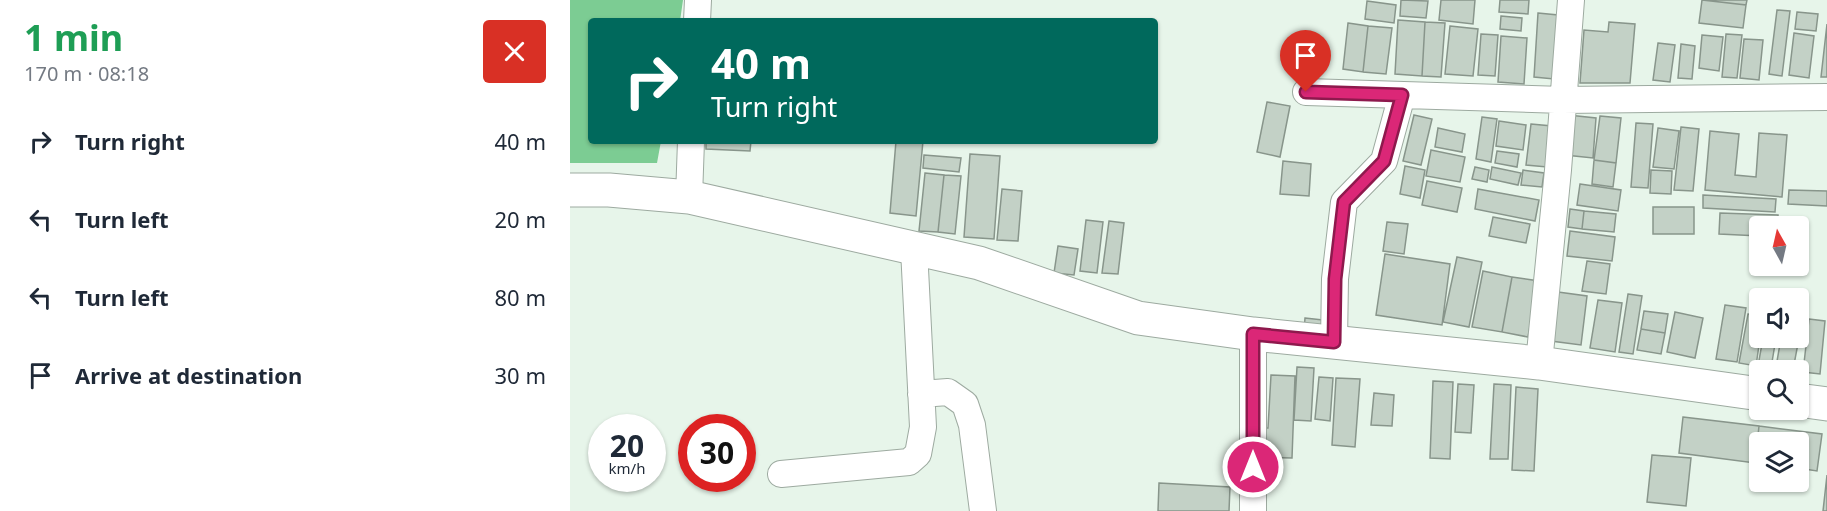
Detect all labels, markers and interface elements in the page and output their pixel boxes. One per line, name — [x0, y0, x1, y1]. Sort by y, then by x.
text: 1 min — [24, 13, 123, 62]
button: close — [483, 20, 546, 83]
pin — [1280, 30, 1331, 92]
text: 40 m — [711, 34, 811, 91]
icon: arrive — [1289, 39, 1322, 72]
icon: right — [612, 42, 690, 120]
text: 170 m · 08:18 — [24, 60, 149, 87]
text: Turn right — [711, 88, 837, 125]
icon: right — [24, 125, 57, 158]
text: Turn right — [75, 126, 185, 156]
text: 40 m — [495, 126, 546, 156]
icon: left — [24, 203, 57, 236]
text: Turn left — [75, 204, 169, 234]
text: 20 m — [495, 204, 546, 234]
north arrow — [1749, 216, 1809, 276]
map controls — [1749, 216, 1809, 492]
icon: left — [24, 281, 57, 314]
text: Turn left — [75, 282, 169, 312]
text: 80 m — [495, 282, 546, 312]
button: sound — [1749, 288, 1809, 348]
icon: arrive — [24, 359, 57, 392]
text: Arrive at destination — [75, 360, 302, 390]
text: 30 m — [495, 360, 546, 390]
button: search — [1749, 360, 1809, 420]
speed limit sign: 30 — [678, 414, 756, 492]
text: 20 — [610, 425, 644, 466]
button: layers — [1749, 432, 1809, 492]
position arrow — [1221, 435, 1285, 499]
text: km/h — [609, 458, 645, 478]

